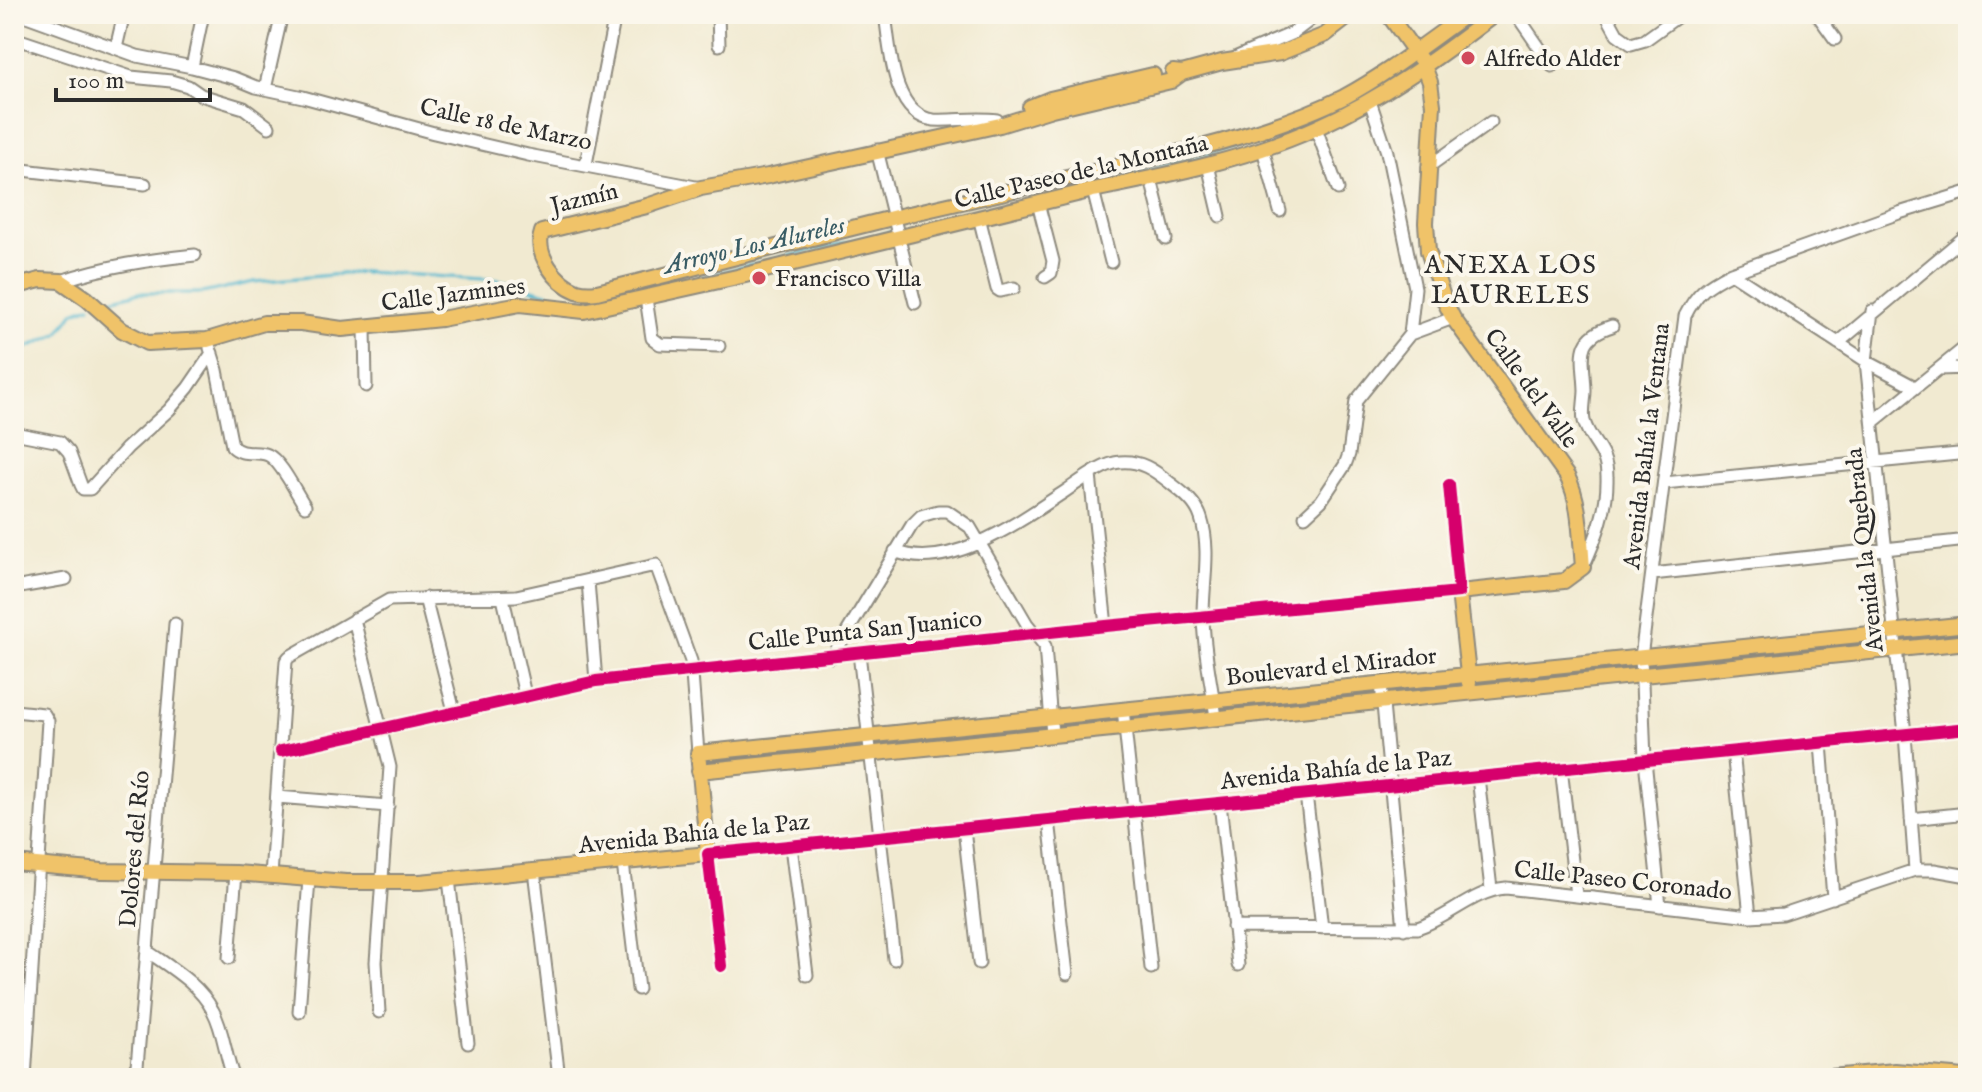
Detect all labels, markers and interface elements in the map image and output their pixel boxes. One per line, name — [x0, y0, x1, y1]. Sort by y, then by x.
place label: Alfredo Alder — [1483, 44, 1622, 75]
marker: Alfredo Alder — [1459, 49, 1477, 67]
scale bar — [56, 52, 210, 102]
text: 100 m — [68, 66, 124, 97]
street label: Calle 18 de Marzo — [417, 92, 595, 159]
street label: Calle Paseo de la Montaña — [951, 128, 1212, 217]
street label: Jazmín — [545, 176, 622, 223]
water label: Arroyo Los Alureles — [658, 208, 849, 283]
district label: ANEXA LOS LAURELES — [1423, 249, 1598, 312]
place label: Francisco Villa — [775, 264, 922, 295]
marker: Francisco Villa — [750, 269, 768, 287]
street label: Calle Jazmines — [380, 271, 527, 320]
street label: Avenida Bahía la Ventana — [1617, 321, 1678, 572]
street label: Calle del Valle — [1477, 323, 1585, 455]
street label: Avenida la Quebrada — [1839, 446, 1892, 654]
street label: Calle Punta San Juanico — [747, 604, 984, 659]
street label: Boulevard el Mirador — [1224, 641, 1438, 694]
street label: Avenida Bahía de la Paz — [1218, 743, 1453, 798]
street label: Dolores del Río — [113, 769, 158, 929]
street label: Avenida Bahía de la Paz — [576, 807, 811, 862]
street label: Calle Paseo Coronado — [1512, 855, 1733, 908]

